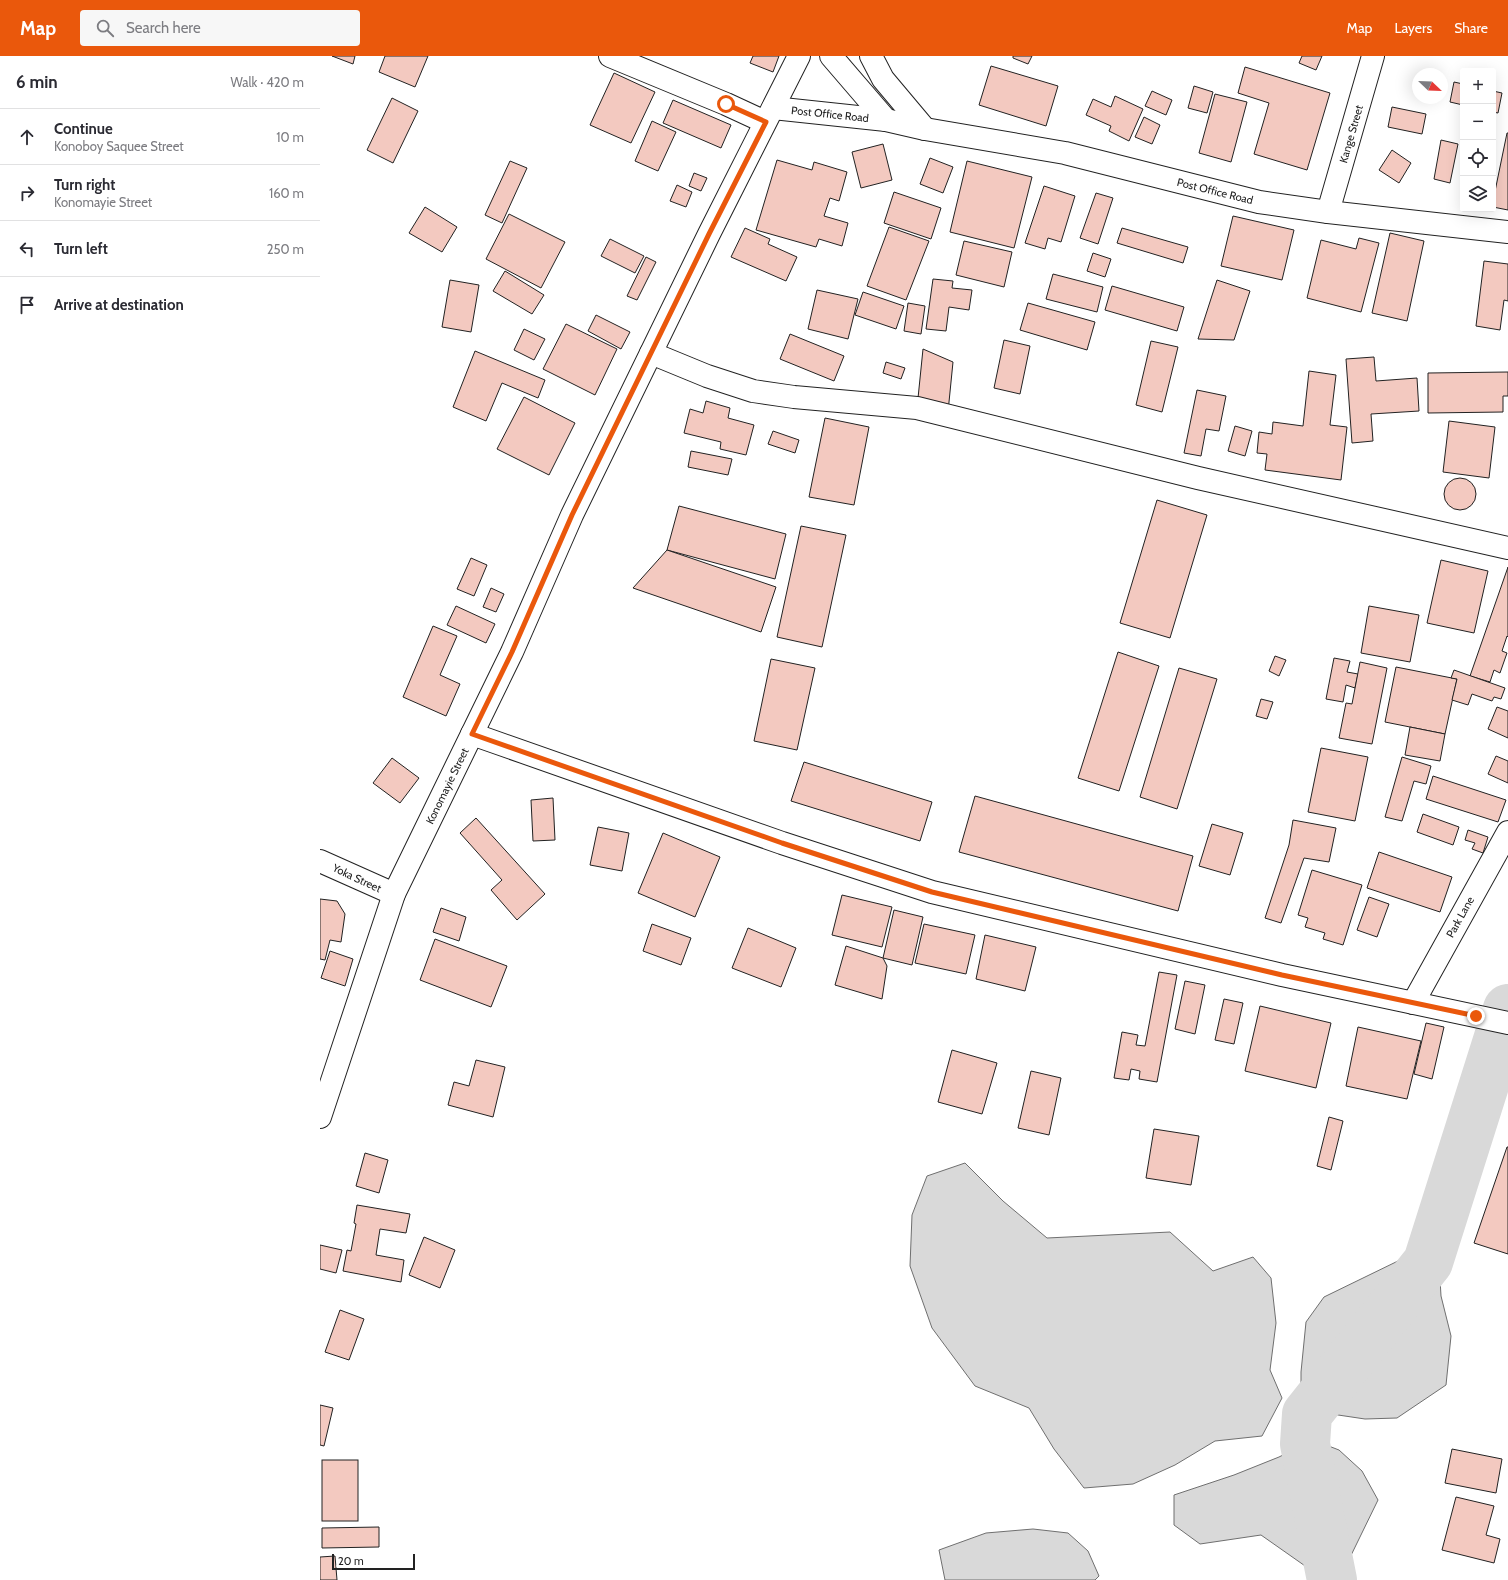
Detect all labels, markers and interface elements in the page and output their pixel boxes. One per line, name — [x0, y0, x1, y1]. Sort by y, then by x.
search box — [80, 10, 360, 46]
text: Map — [20, 17, 56, 40]
icon: search — [94, 17, 116, 39]
text: Search here — [126, 19, 201, 37]
text: Map — [1347, 19, 1372, 37]
text: Layers — [1394, 19, 1432, 37]
text: Share — [1454, 19, 1488, 37]
north arrow — [1412, 68, 1448, 104]
map controls — [1460, 68, 1496, 212]
button: + — [1460, 68, 1496, 104]
text: 6 min — [16, 72, 58, 92]
text: Walk · 420 m — [230, 74, 304, 90]
route start — [717, 95, 735, 113]
street label: Post Office Road — [791, 103, 869, 125]
street label: Kange Street — [1336, 103, 1366, 165]
button: − — [1460, 104, 1496, 140]
text: Continue — [54, 120, 113, 138]
icon: ahead — [16, 126, 38, 148]
text: 10 m — [276, 129, 304, 145]
text: Konoboy Saquee Street — [54, 138, 184, 154]
button: locate — [1460, 140, 1496, 176]
street label: Post Office Road — [1176, 175, 1254, 207]
text: Turn right — [54, 176, 115, 194]
button: layers — [1460, 176, 1496, 212]
icon: right — [16, 182, 38, 204]
text: 160 m — [269, 185, 304, 201]
text: Konomayie Street — [54, 194, 152, 210]
icon: left — [16, 238, 38, 260]
text: Turn left — [54, 240, 108, 258]
text: 250 m — [267, 241, 304, 257]
icon: arrive — [16, 294, 38, 316]
text: Arrive at destination — [54, 296, 184, 314]
street label: Konomayie Street — [422, 745, 472, 826]
street label: Yoka Street — [329, 860, 384, 896]
street label: Park Lane — [1443, 894, 1477, 940]
route end — [1467, 1007, 1485, 1025]
scale bar — [332, 1552, 415, 1571]
text: 20 m — [338, 1554, 364, 1568]

